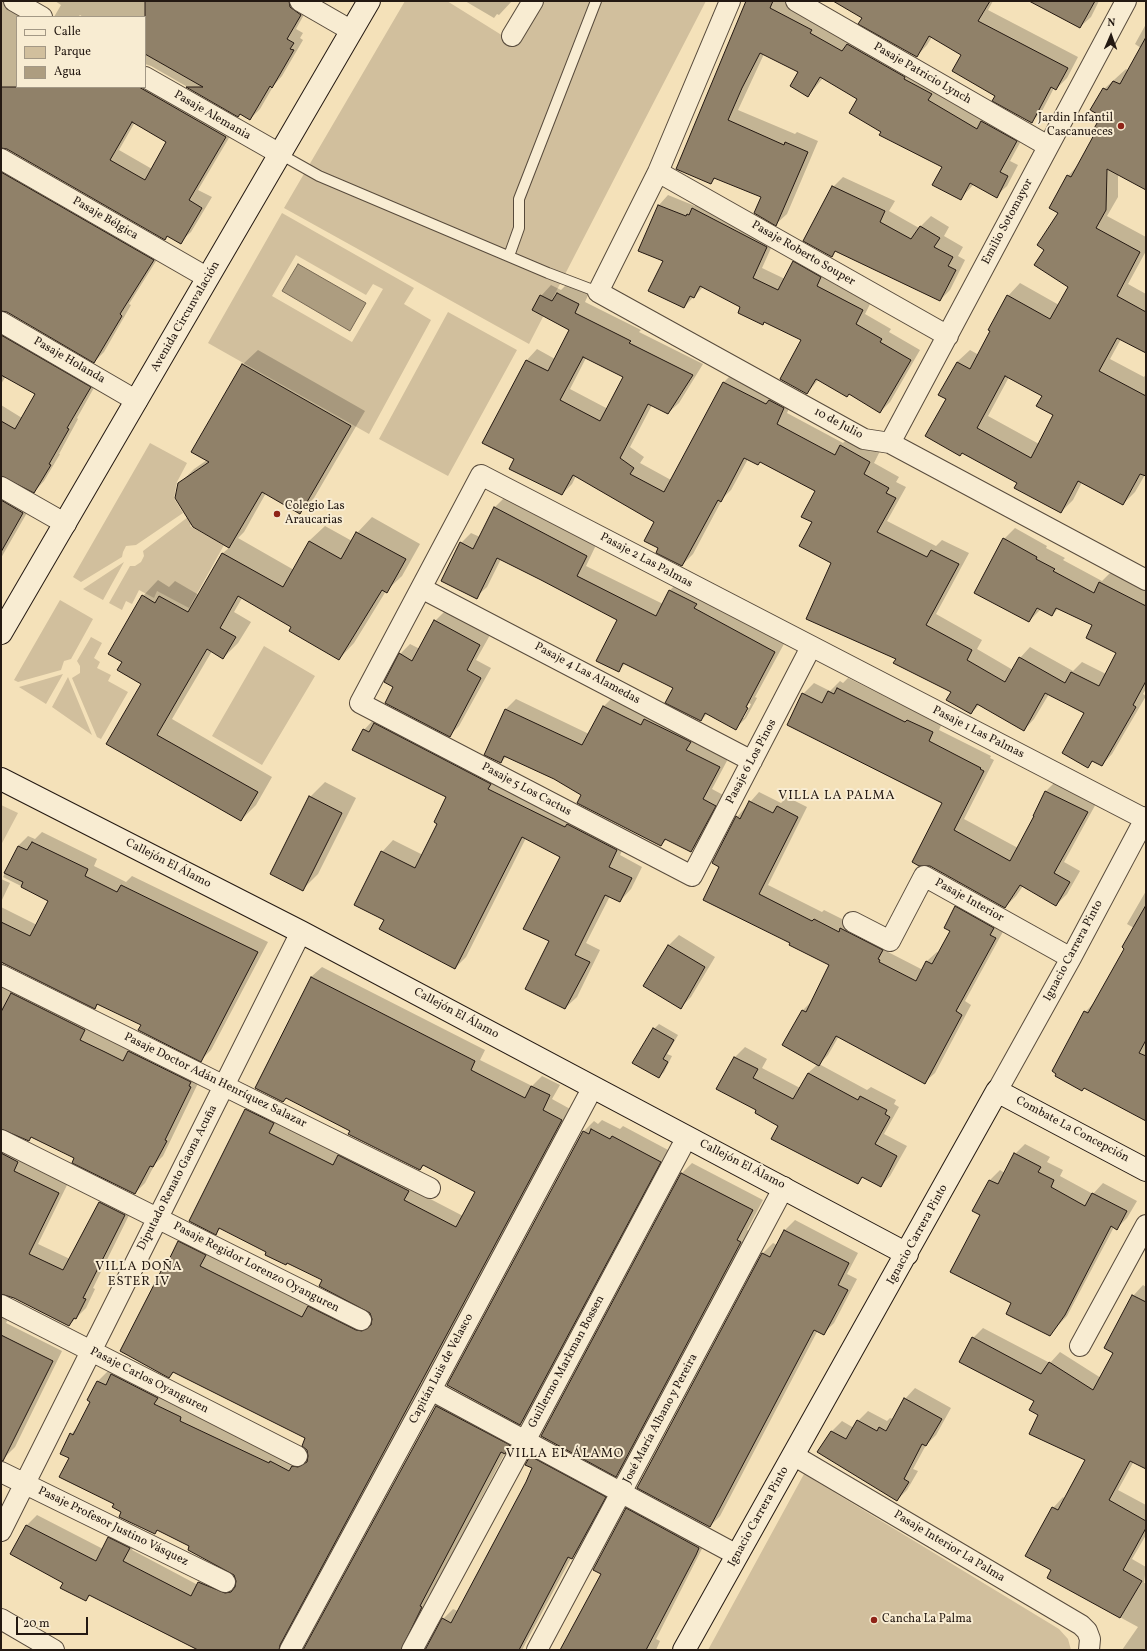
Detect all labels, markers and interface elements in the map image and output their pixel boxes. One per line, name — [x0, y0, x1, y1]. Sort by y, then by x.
legend — [16, 16, 146, 88]
north arrow — [1091, 16, 1131, 56]
text: N — [1107, 16, 1116, 31]
text: Calle — [54, 24, 81, 40]
street label: Pasaje Patricio Lynch — [870, 40, 974, 108]
text: Parque — [54, 44, 91, 60]
text: Agua — [54, 64, 81, 80]
street label: Pasaje Alemania — [171, 88, 253, 144]
place label: Jardin Infantil Cascanueces — [1038, 112, 1113, 140]
marker: Jardin Infantil Cascanueces — [1116, 121, 1126, 131]
street label: Emilio Sotomayor — [979, 177, 1037, 267]
street label: Pasaje Bélgica — [70, 194, 140, 244]
street label: Pasaje Roberto Souper — [749, 218, 857, 290]
street label: Avenida Circunvalación — [148, 259, 224, 375]
street label: Pasaje Holanda — [31, 335, 107, 387]
street label: 10 de Julio — [811, 405, 865, 443]
place label: Colegio Las Araucarias — [285, 500, 345, 528]
marker: Colegio Las Araucarias — [272, 509, 282, 519]
street label: Pasaje 2 Las Palmas — [597, 530, 695, 592]
street label: Pasaje 4 Las Alamedas — [532, 640, 642, 708]
street label: Pasaje 1 Las Palmas — [930, 704, 1026, 762]
street label: Pasaje 6 Los Pinos — [724, 717, 780, 807]
street label: Pasaje 5 Los Cactus — [479, 760, 573, 820]
district label: VILLA LA PALMA — [778, 789, 896, 805]
street label: Callejón El Álamo — [123, 836, 213, 892]
street label: Pasaje Interior — [932, 876, 1006, 926]
street label: Ignacio Carrera Pinto — [1041, 898, 1107, 1004]
street label: Callejón El Álamo — [411, 986, 501, 1042]
street label: Pasaje Doctor Adán Henríquez Salazar — [121, 1030, 309, 1132]
street label: Combate La Concepción — [1013, 1094, 1131, 1166]
street label: Diputado Renato Gaona Acuña — [135, 1103, 221, 1253]
street label: Callejón El Álamo — [697, 1137, 787, 1193]
street label: Ignacio Carrera Pinto — [884, 1182, 952, 1288]
street label: Pasaje Regidor Lorenzo Oyanguren — [171, 1220, 341, 1316]
district label: VILLA DOÑA ESTER IV — [95, 1260, 183, 1291]
street label: Guillermo Markman Bossen — [526, 1293, 608, 1431]
street label: Capitán Luis de Velasco — [407, 1311, 477, 1427]
street label: Pasaje Carlos Oyanguren — [87, 1345, 211, 1417]
street label: José María Albano y Pereira — [621, 1352, 701, 1486]
district label: VILLA EL ÁLAMO — [506, 1447, 624, 1463]
street label: Ignacio Carrera Pinto — [725, 1464, 793, 1570]
street label: Pasaje Profesor Justino Vásquez — [35, 1484, 191, 1570]
street label: Pasaje Interior La Palma — [891, 1508, 1007, 1586]
scale bar — [18, 1609, 90, 1635]
place label: Cancha La Palma — [882, 1613, 972, 1627]
marker: Cancha La Palma — [869, 1615, 879, 1625]
text: 20 m — [23, 1616, 50, 1632]

